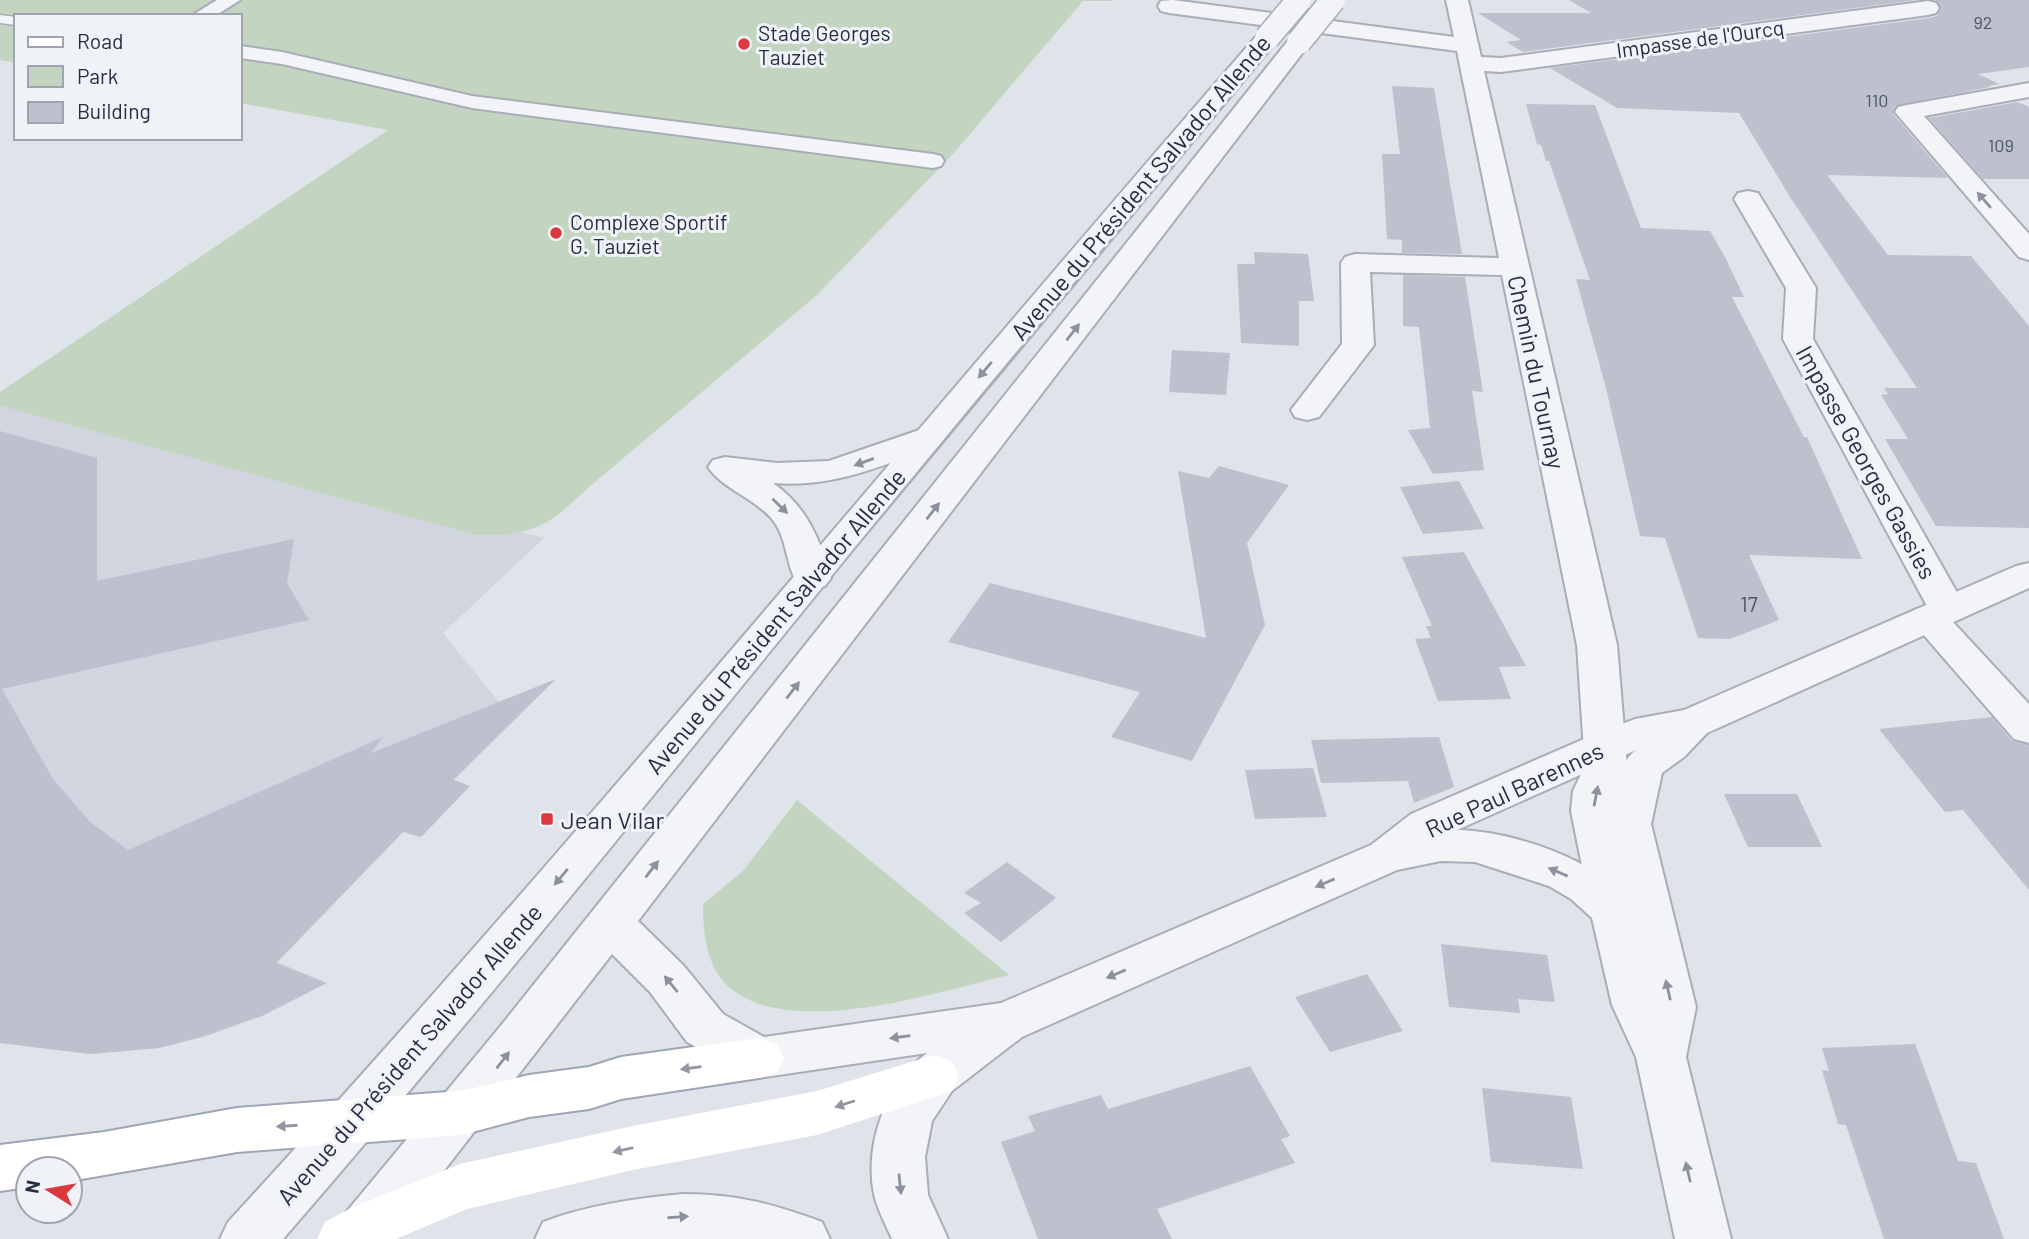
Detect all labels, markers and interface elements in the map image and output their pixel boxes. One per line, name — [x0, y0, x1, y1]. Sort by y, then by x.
house number: 92 — [1973, 11, 1993, 33]
legend — [14, 14, 242, 140]
street label: Impasse de l'Ourcq — [1614, 14, 1786, 62]
place label: Stade Georges Tauziet — [758, 20, 891, 69]
text: Road — [77, 28, 123, 53]
street label: Avenue du Président Salvador Allende — [1004, 29, 1276, 345]
marker: Stade Georges Tauziet — [736, 36, 752, 52]
text: Park — [77, 63, 118, 88]
house number: 110 — [1866, 89, 1888, 111]
text: Building — [77, 98, 151, 123]
house number: 109 — [1988, 134, 2014, 156]
one-way arrow — [1976, 191, 1992, 209]
place label: Complexe Sportif G. Tauziet — [570, 209, 727, 258]
marker: Complexe Sportif G. Tauziet — [548, 225, 564, 241]
street label: Chemin du Tournay — [1502, 272, 1572, 472]
one-way arrow — [1066, 323, 1081, 341]
street label: Impasse Georges Gassies — [1791, 340, 1943, 584]
one-way arrow — [978, 361, 993, 378]
one-way arrow — [854, 456, 875, 467]
street label: Avenue du Président Salvador Allende — [639, 463, 911, 779]
one-way arrow — [771, 498, 788, 514]
one-way arrow — [925, 502, 940, 520]
house number: 17 — [1740, 591, 1758, 616]
one-way arrow — [785, 682, 800, 700]
street label: Rue Paul Barennes — [1420, 735, 1608, 843]
one-way arrow — [1591, 785, 1602, 807]
place label: Jean Vilar — [561, 805, 665, 834]
marker: Jean Vilar — [539, 811, 555, 827]
one-way arrow — [645, 860, 659, 878]
one-way arrow — [1548, 866, 1569, 877]
one-way arrow — [554, 868, 569, 886]
one-way arrow — [1315, 877, 1335, 889]
street label: Avenue du Président Salvador Allende — [270, 898, 548, 1210]
one-way arrow — [1105, 968, 1126, 979]
one-way arrow — [663, 975, 678, 993]
one-way arrow — [1662, 979, 1673, 1001]
one-way arrow — [889, 1032, 911, 1043]
one-way arrow — [495, 1051, 510, 1068]
one-way arrow — [680, 1062, 702, 1073]
one-way arrow — [835, 1099, 856, 1109]
one-way arrow — [275, 1121, 297, 1132]
one-way arrow — [612, 1145, 634, 1156]
north arrow — [14, 1155, 84, 1225]
one-way arrow — [1682, 1161, 1693, 1183]
one-way arrow — [895, 1173, 906, 1195]
text: N — [19, 1178, 44, 1195]
one-way arrow — [667, 1211, 689, 1222]

